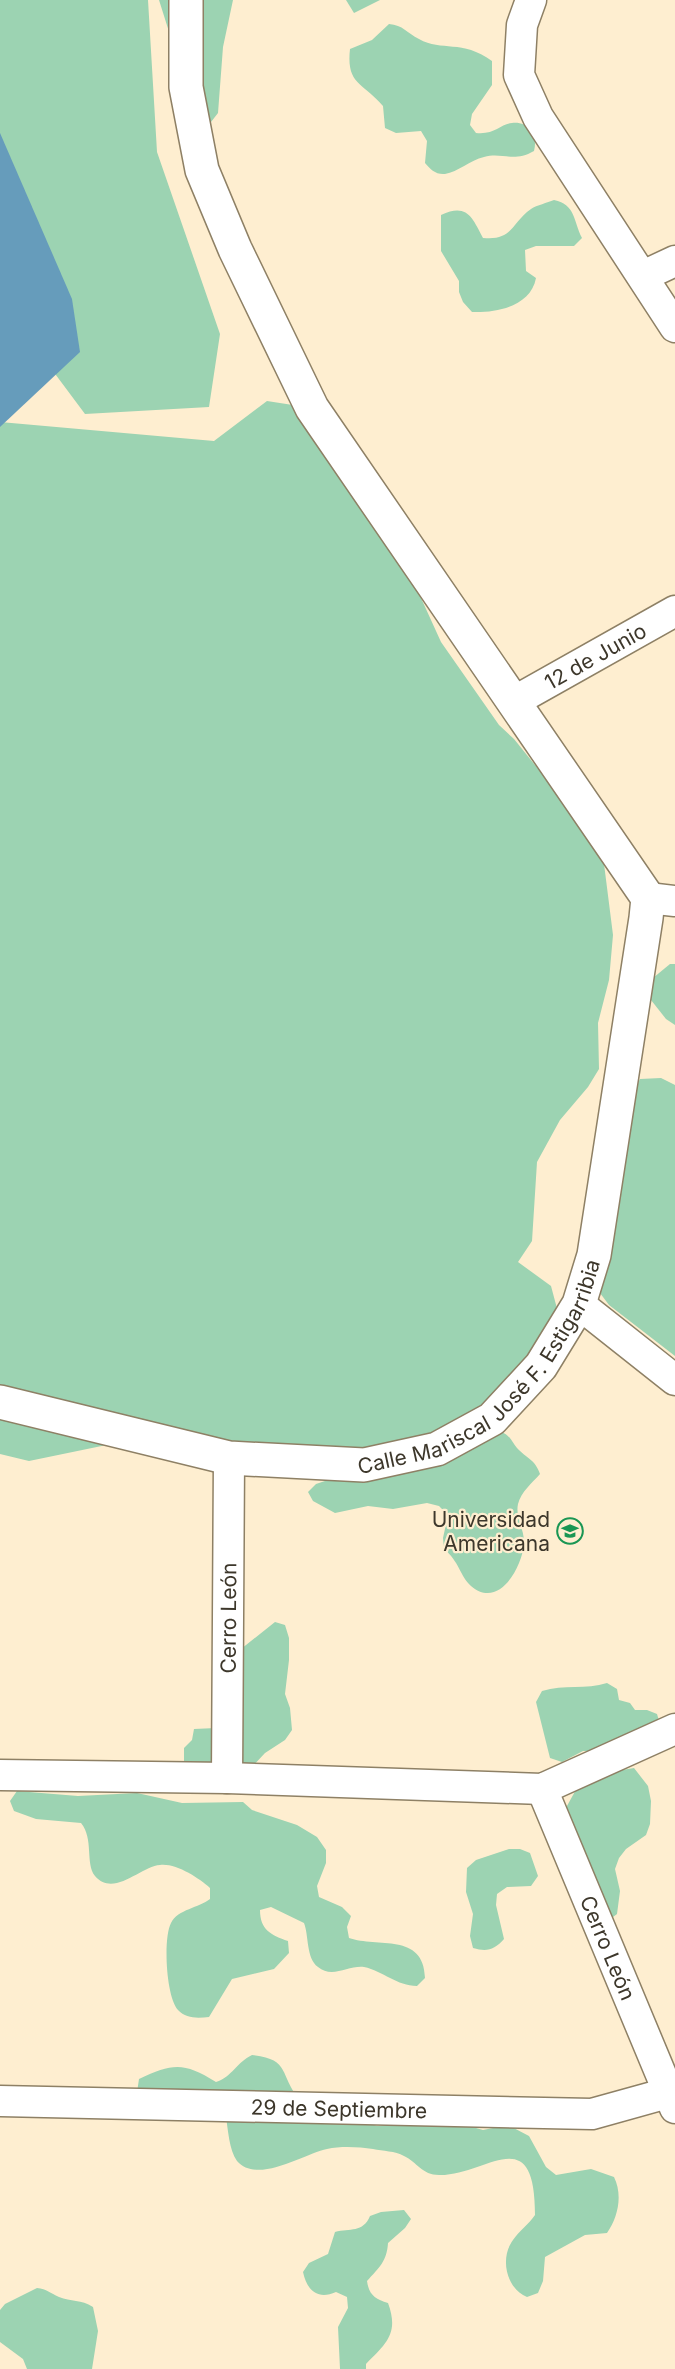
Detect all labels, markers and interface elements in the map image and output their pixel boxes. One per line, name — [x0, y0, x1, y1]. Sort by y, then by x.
street label: 12 de Junio — [540, 617, 650, 694]
street label: Calle Mariscal José F. Estigarribia — [355, 1256, 604, 1479]
place label: Universidad Americana — [432, 1507, 550, 1556]
school or university icon: Universidad Americana — [555, 1516, 585, 1546]
street label: Cerro León — [215, 1562, 241, 1674]
street label: Cerro León — [575, 1892, 641, 2004]
street label: 29 de Septiembre — [250, 2094, 427, 2123]

